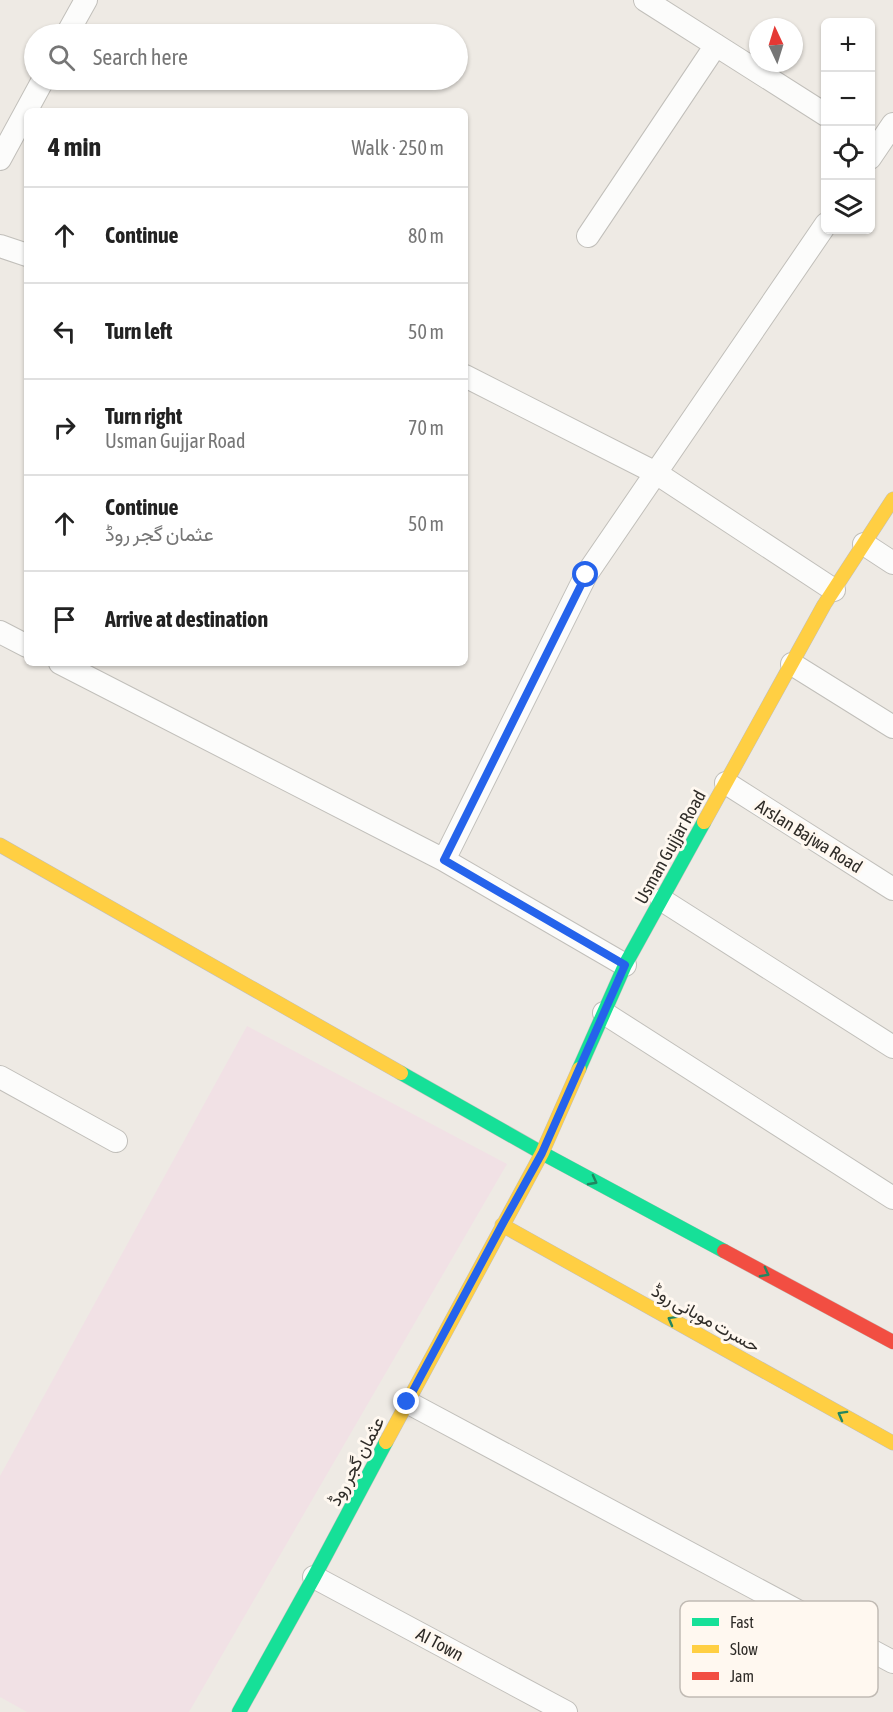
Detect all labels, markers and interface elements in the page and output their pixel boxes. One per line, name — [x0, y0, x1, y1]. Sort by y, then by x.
north arrow — [749, 18, 803, 72]
map controls — [821, 18, 875, 234]
button: + — [821, 18, 875, 72]
search box — [24, 24, 468, 90]
icon: search — [45, 41, 78, 74]
text: Search here — [93, 44, 188, 70]
button: − — [821, 72, 875, 126]
button: locate — [821, 126, 875, 180]
text: 4 min — [48, 132, 101, 162]
text: Walk · 250 m — [352, 136, 444, 159]
button: layers — [821, 180, 875, 234]
icon: ahead — [48, 219, 81, 252]
text: Continue — [105, 222, 179, 248]
text: 80 m — [408, 224, 444, 247]
icon: left — [48, 315, 81, 348]
text: Turn left — [105, 318, 172, 344]
text: 50 m — [408, 320, 444, 343]
text: Turn right — [105, 403, 182, 429]
icon: right — [48, 411, 81, 444]
text: 70 m — [408, 416, 444, 439]
text: Usman Gujjar Road — [105, 429, 246, 452]
text: Continue — [105, 494, 179, 520]
icon: ahead — [48, 507, 81, 540]
text: 50 m — [408, 512, 444, 535]
text: عثمان گجر روڈ — [105, 522, 214, 545]
route start — [572, 561, 598, 587]
icon: arrive — [48, 603, 81, 636]
text: Arrive at destination — [105, 606, 268, 632]
street label: Usman Gujjar Road — [630, 787, 710, 907]
street label: Arslan Bajwa Road — [752, 795, 866, 877]
one-way arrow — [587, 1174, 597, 1185]
one-way arrow — [759, 1266, 769, 1277]
street label: حسرت موہانی روڈ — [647, 1280, 764, 1358]
one-way arrow — [668, 1316, 678, 1327]
route end — [393, 1388, 419, 1414]
one-way arrow — [838, 1411, 848, 1422]
street label: عثمان گجر روڈ — [324, 1413, 389, 1510]
legend — [680, 1601, 878, 1697]
text: Fast — [730, 1613, 754, 1631]
street label: AI Town — [413, 1623, 467, 1665]
text: Slow — [730, 1640, 758, 1658]
text: Jam — [730, 1667, 754, 1685]

